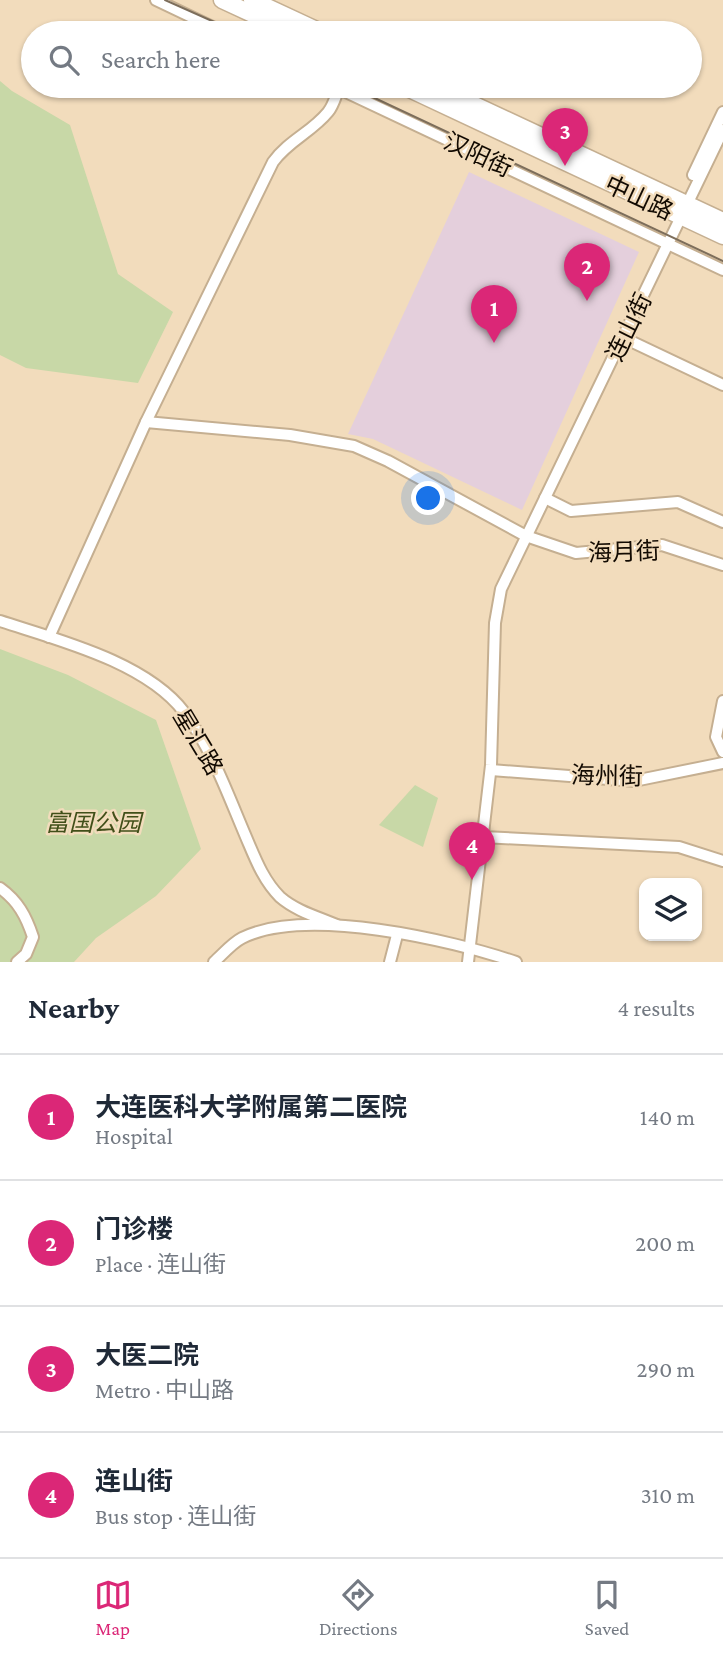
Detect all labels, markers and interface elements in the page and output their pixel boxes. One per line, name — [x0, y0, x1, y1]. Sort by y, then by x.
search box — [21, 21, 702, 98]
icon: search — [45, 41, 83, 79]
text: Search here — [101, 45, 220, 74]
pin: 3 — [542, 108, 588, 166]
street label: 汉阳街 — [440, 127, 517, 182]
street label: 中山路 — [601, 170, 678, 225]
pin: 2 — [564, 243, 610, 301]
pin: 1 — [471, 285, 517, 343]
street label: 连山街 — [601, 289, 656, 365]
your location — [411, 481, 445, 515]
street label: 海月街 — [588, 537, 660, 566]
street label: 星汇路 — [168, 704, 229, 780]
street label: 海州街 — [571, 761, 643, 790]
park label: 富国公园 — [45, 809, 144, 836]
pin: 4 — [449, 822, 495, 880]
map controls — [639, 878, 702, 941]
button: layers — [639, 878, 702, 941]
text: Nearby — [28, 991, 119, 1024]
text: 4 results — [617, 995, 695, 1021]
text: 大连医科大学附属第二医院 — [95, 1093, 407, 1122]
text: 1 — [47, 1104, 55, 1130]
text: 140 m — [640, 1104, 695, 1130]
text: Hospital — [95, 1123, 173, 1149]
text: 门诊楼 — [95, 1215, 173, 1244]
text: 2 — [45, 1230, 57, 1256]
text: 200 m — [635, 1230, 695, 1256]
text: Place · 连山街 — [95, 1251, 226, 1277]
text: 大医二院 — [95, 1341, 199, 1370]
text: 3 — [45, 1356, 57, 1382]
text: 290 m — [637, 1356, 695, 1382]
text: Metro · 中山路 — [95, 1377, 234, 1403]
text: 连山街 — [95, 1467, 173, 1496]
text: 4 — [45, 1482, 57, 1508]
text: 310 m — [641, 1482, 695, 1508]
text: Bus stop · 连山街 — [95, 1503, 256, 1529]
tab: Map — [94, 1576, 132, 1639]
tab: Directions — [319, 1576, 398, 1639]
tab: Saved — [585, 1576, 629, 1639]

